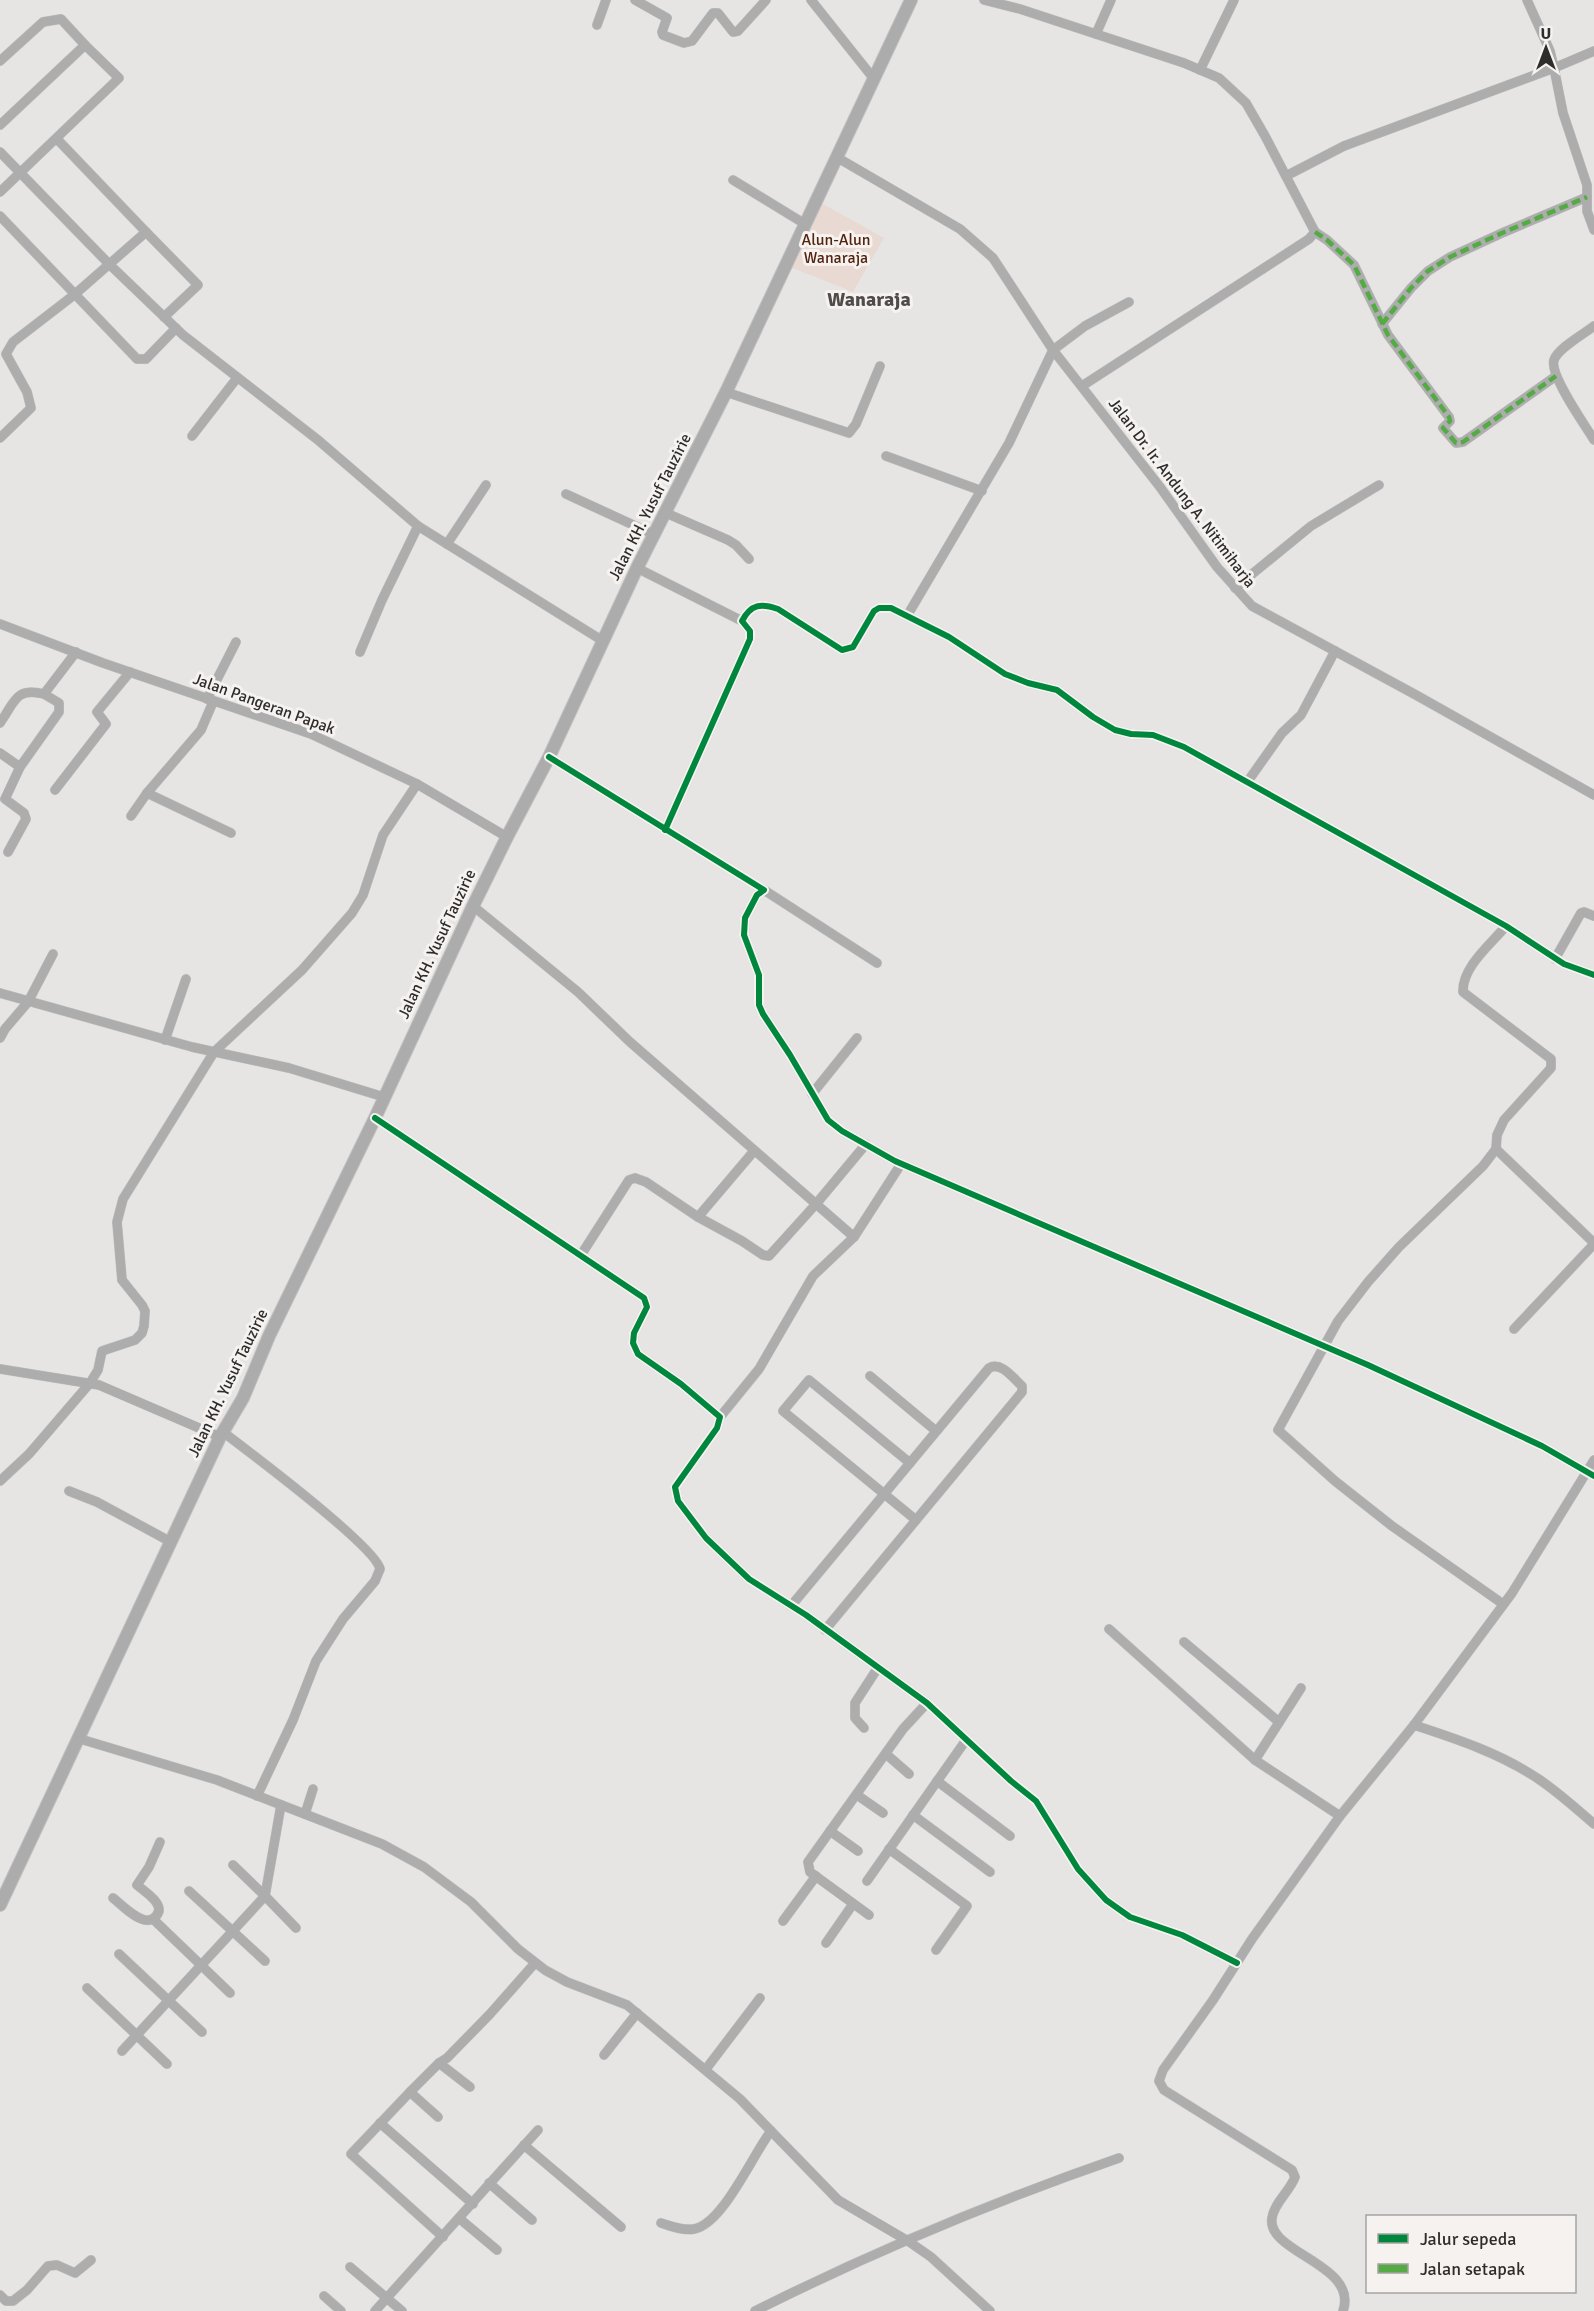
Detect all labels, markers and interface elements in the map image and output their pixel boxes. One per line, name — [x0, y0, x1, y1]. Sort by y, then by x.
north arrow — [1516, 18, 1576, 78]
text: U — [1541, 24, 1551, 44]
park label: Alun-Alun Wanaraja — [802, 230, 870, 268]
district label: Wanaraja — [827, 287, 911, 312]
street label: Jalan Dr. Ir. Andung A. Nitimiharja — [1104, 394, 1260, 592]
street label: Jalan KH. Yusuf Tauzirie — [604, 430, 696, 584]
street label: Jalan Pangeran Papak — [190, 669, 338, 739]
street label: Jalan KH. Yusuf Tauzirie — [394, 866, 480, 1022]
street label: Jalan KH. Yusuf Tauzirie — [183, 1306, 273, 1460]
legend — [1366, 2215, 1576, 2293]
text: Jalur sepeda — [1420, 2228, 1516, 2250]
text: Jalan setapak — [1420, 2258, 1525, 2280]

